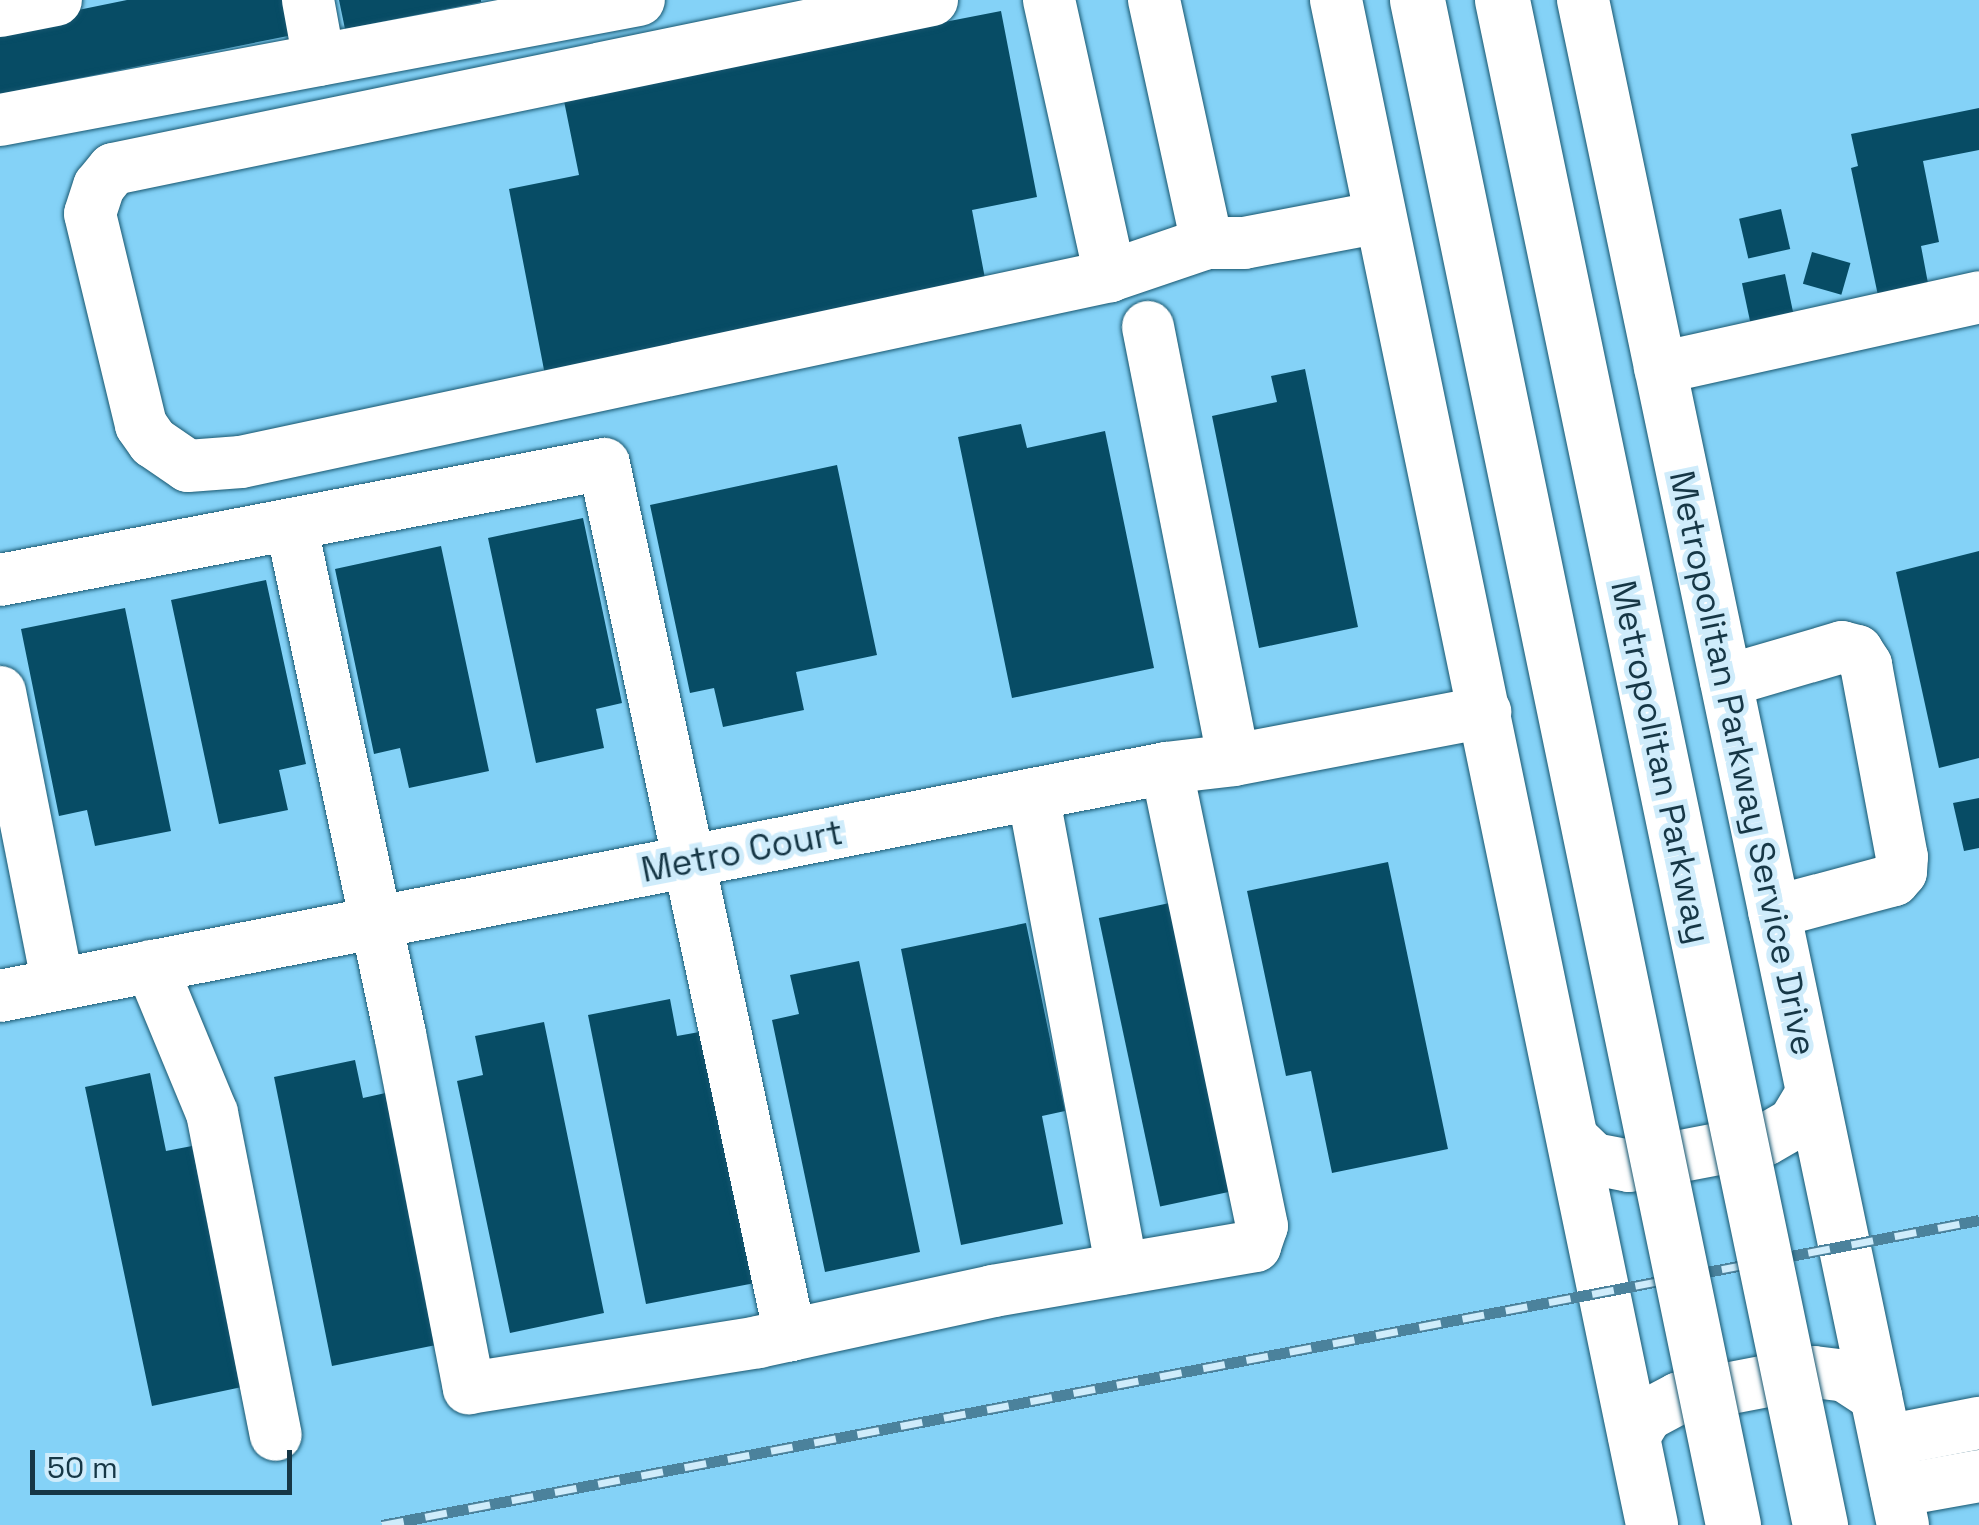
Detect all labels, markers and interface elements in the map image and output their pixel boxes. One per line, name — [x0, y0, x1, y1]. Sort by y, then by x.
street label: Metropolitan Parkway Service Drive — [1660, 467, 1826, 1059]
street label: Metropolitan Parkway — [1602, 577, 1720, 947]
street label: Metro Court — [638, 811, 846, 891]
scale bar — [35, 1430, 298, 1492]
text: 50 m — [47, 1448, 118, 1487]

